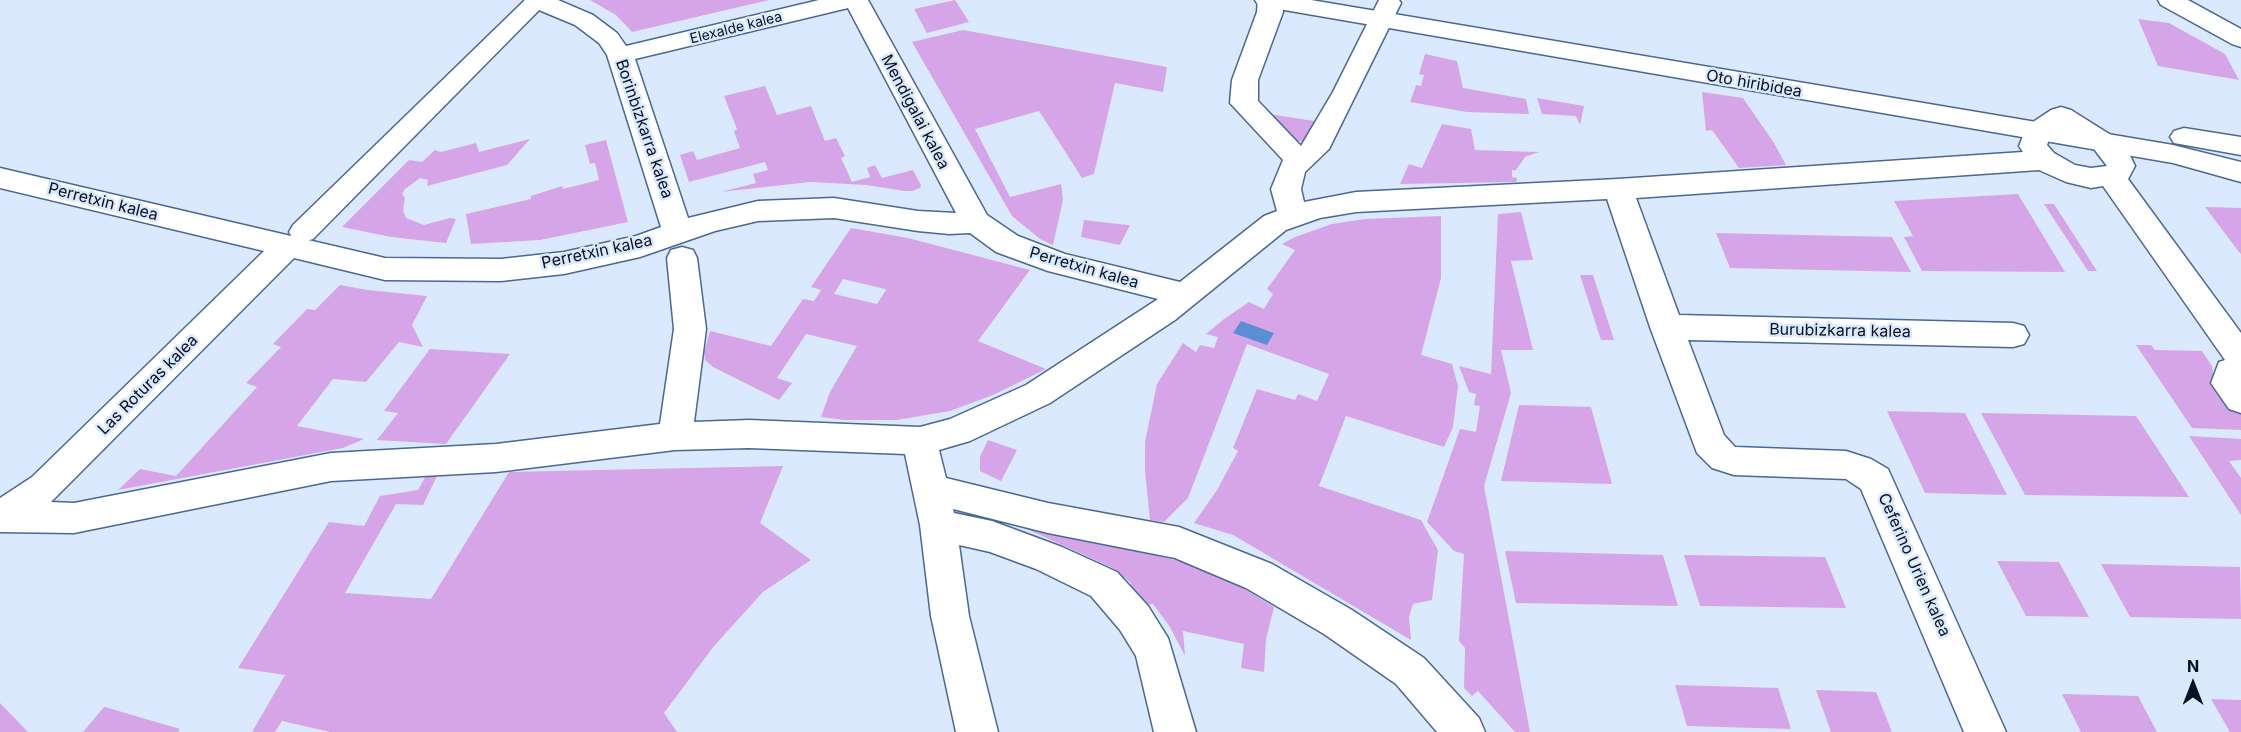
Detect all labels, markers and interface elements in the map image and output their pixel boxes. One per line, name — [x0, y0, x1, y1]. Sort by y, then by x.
street label: Elexalde kalea — [688, 8, 784, 48]
street label: Mendigalai kalea — [877, 51, 953, 173]
street label: Borinbizkarra kalea — [611, 57, 677, 201]
street label: Oto hiribidea — [1705, 66, 1803, 102]
street label: Perretxin kalea — [46, 179, 160, 225]
street label: Perretxin kalea — [540, 231, 654, 273]
street label: Perretxin kalea — [1027, 243, 1141, 293]
street label: Burubizkarra kalea — [1769, 320, 1911, 342]
street label: Las Roturas kalea — [94, 331, 202, 439]
street label: Ceferino Urien kalea — [1874, 490, 1954, 640]
north arrow — [2163, 654, 2223, 714]
text: N — [2187, 656, 2199, 676]

